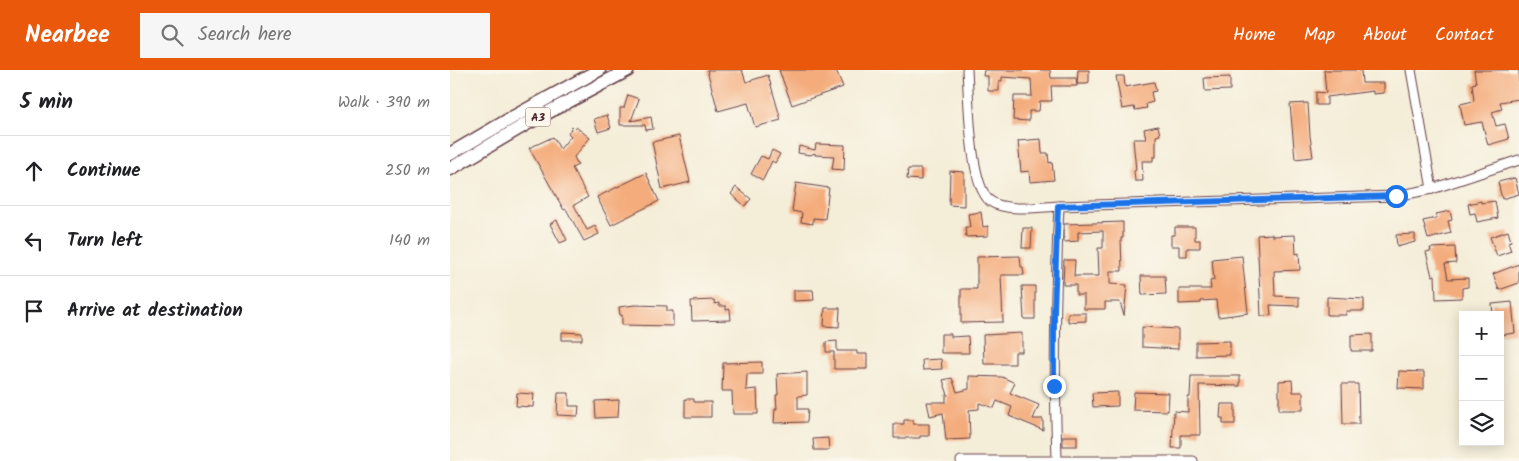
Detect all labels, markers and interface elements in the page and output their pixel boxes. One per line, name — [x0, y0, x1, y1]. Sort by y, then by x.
search box — [140, 13, 490, 58]
text: Nearbee — [25, 16, 110, 55]
text: Search here — [198, 20, 292, 50]
icon: search — [158, 21, 186, 49]
text: Home — [1233, 21, 1276, 50]
text: Map — [1304, 21, 1335, 50]
text: About — [1363, 21, 1407, 50]
text: Contact — [1435, 21, 1494, 50]
text: 5 min — [20, 86, 73, 119]
text: Walk · 390 m — [338, 90, 430, 115]
road number: A3 — [526, 108, 550, 126]
text: Continue — [67, 156, 140, 186]
icon: ahead — [20, 157, 48, 185]
text: 250 m — [385, 158, 430, 183]
route start — [1385, 185, 1408, 208]
text: Turn left — [67, 226, 142, 256]
icon: left — [20, 227, 48, 255]
text: 140 m — [389, 228, 430, 253]
text: Arrive at destination — [67, 296, 243, 326]
icon: arrive — [20, 297, 48, 325]
map controls — [1459, 311, 1504, 446]
button: + — [1459, 311, 1504, 356]
button: − — [1459, 356, 1504, 401]
route end — [1043, 375, 1066, 398]
button: layers — [1459, 401, 1504, 446]

